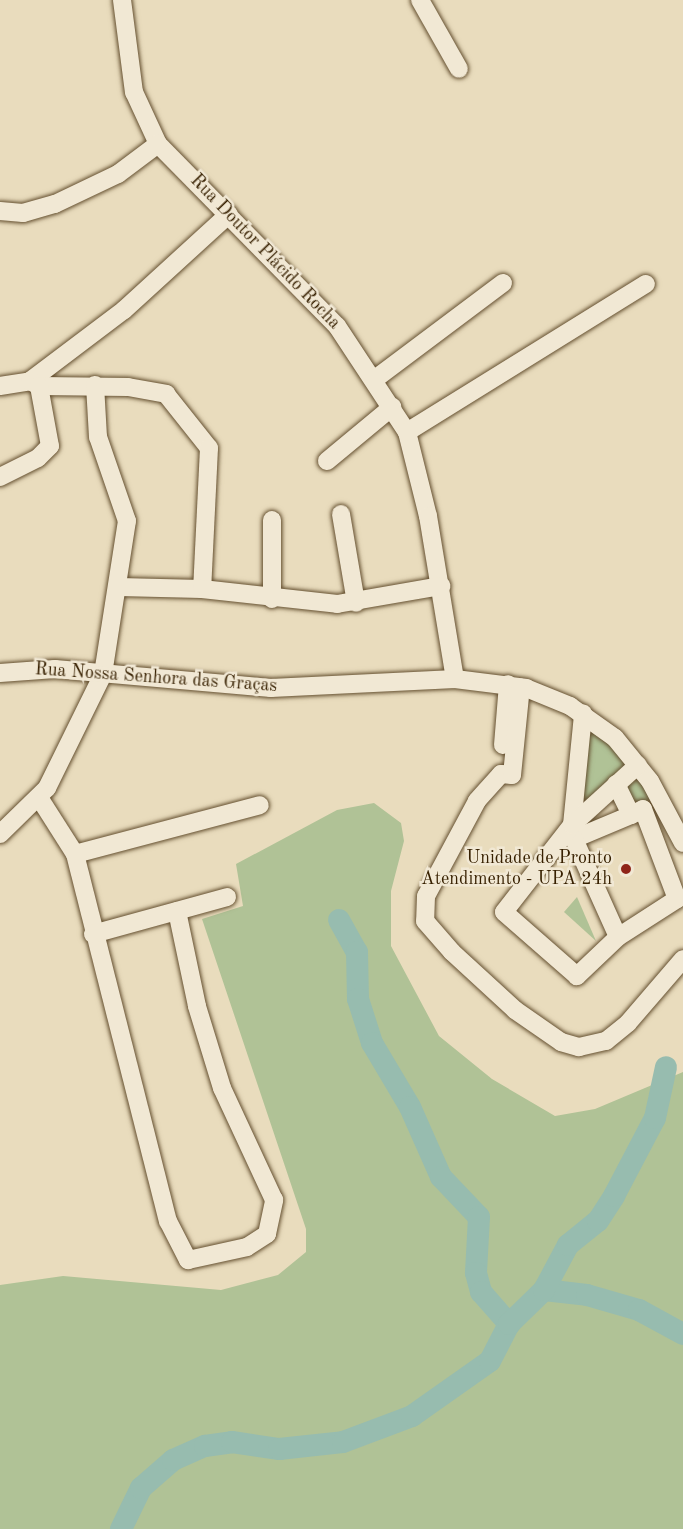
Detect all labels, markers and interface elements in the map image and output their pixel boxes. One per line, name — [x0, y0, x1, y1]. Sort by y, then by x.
street label: Rua Doutor Plácido Rocha — [185, 170, 345, 334]
street label: Rua Nossa Senhora das Graças — [34, 659, 278, 697]
place label: Unidade de Pronto Atendimento - UPA 24h — [421, 848, 612, 890]
marker: Unidade de Pronto Atendimento - UPA 24h — [617, 860, 635, 878]

